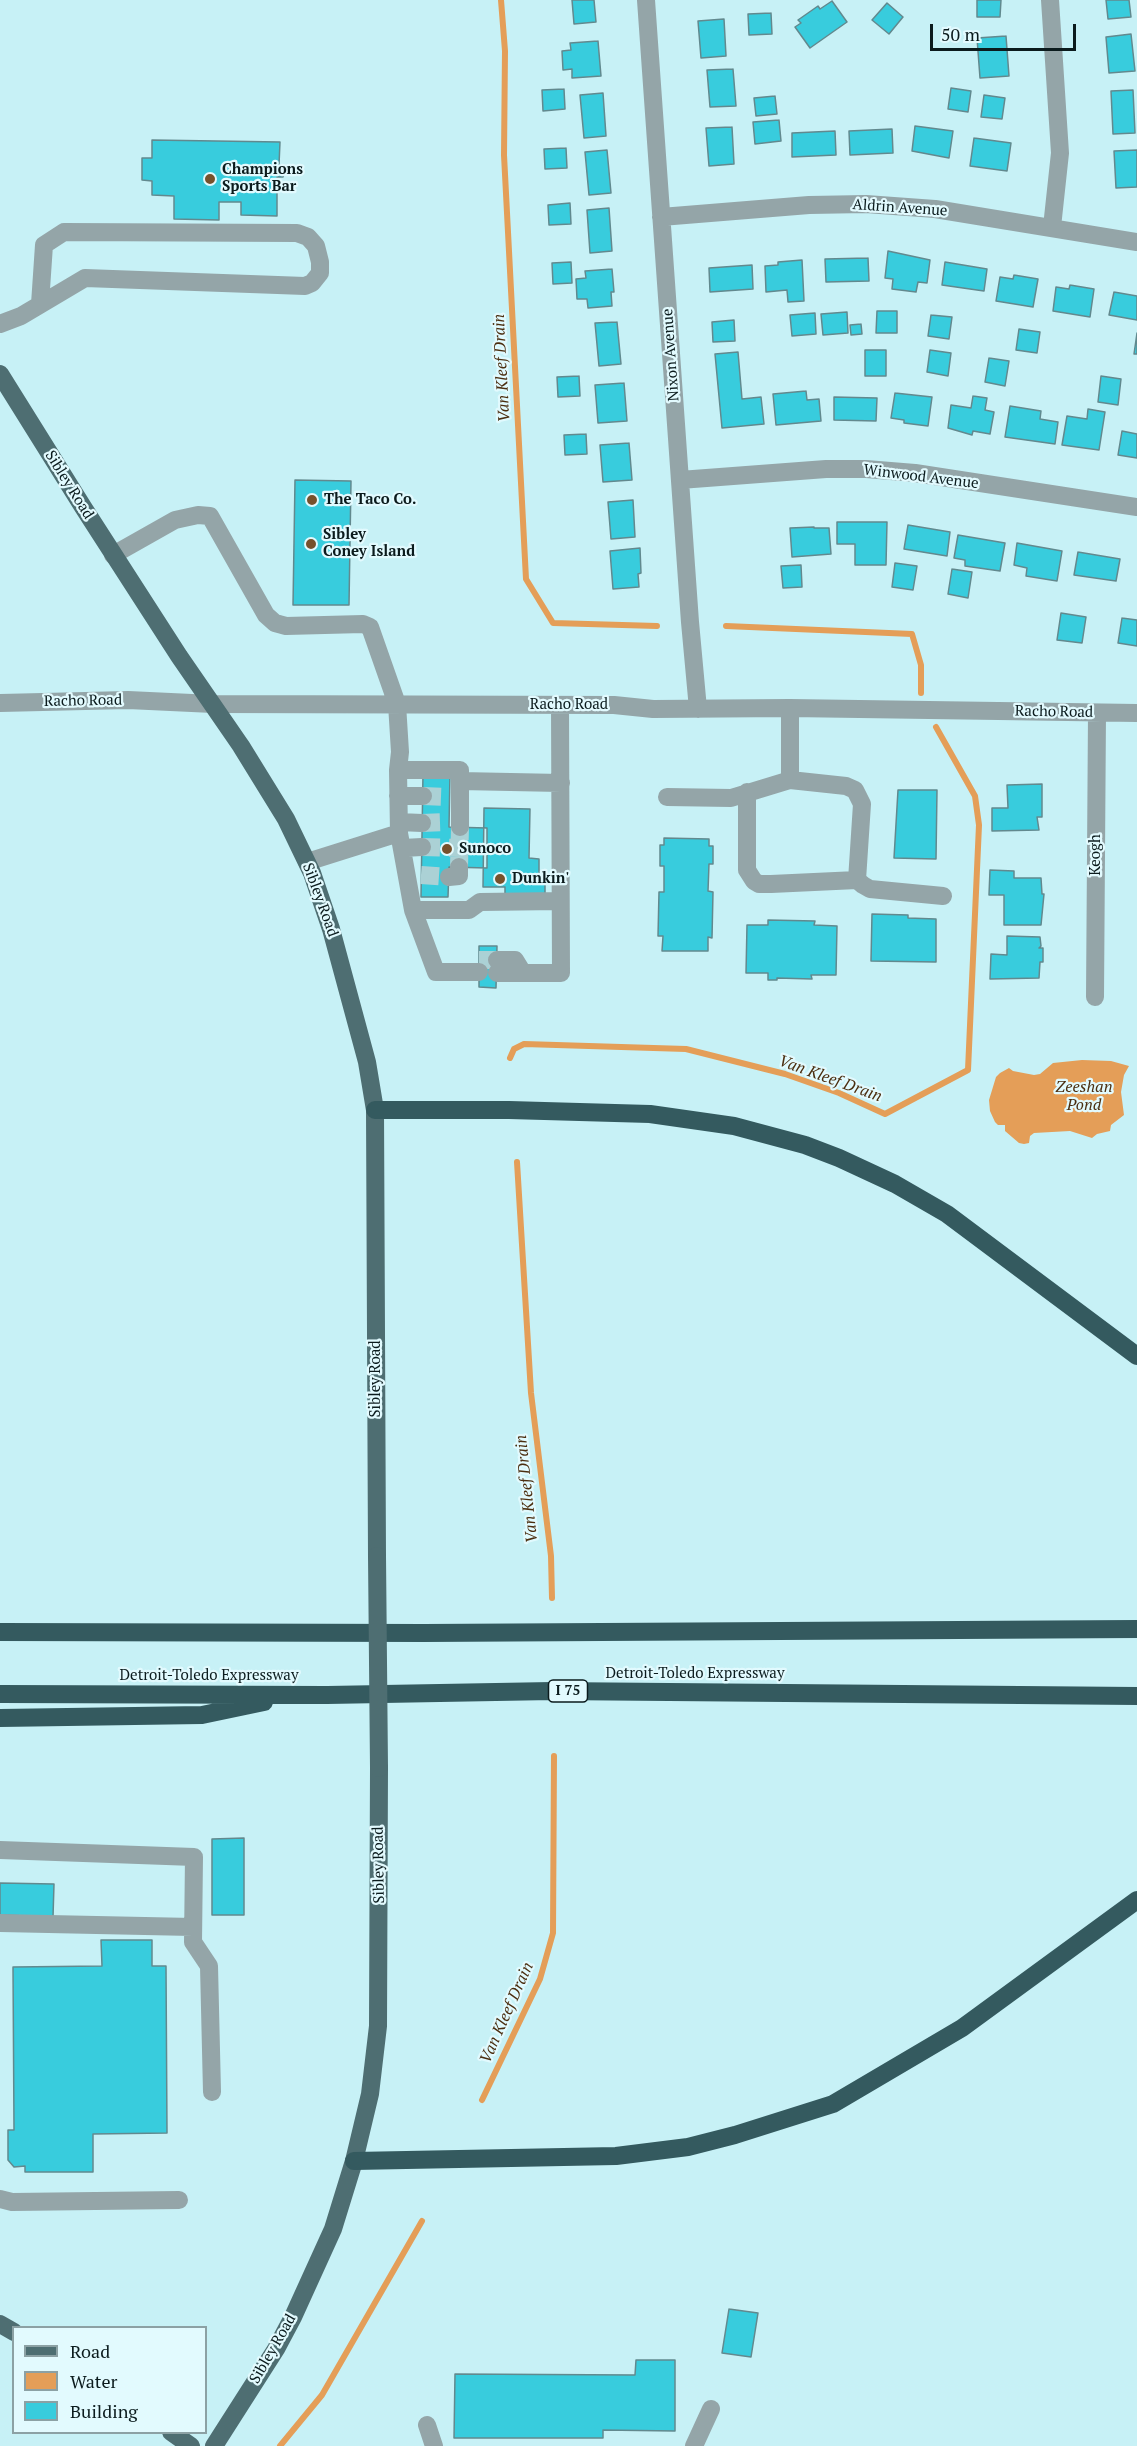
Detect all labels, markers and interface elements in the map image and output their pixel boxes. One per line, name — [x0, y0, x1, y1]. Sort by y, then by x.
scale bar — [933, 12, 1078, 50]
text: 50 m — [941, 22, 980, 46]
place label: Champions Sports Bar — [222, 161, 303, 196]
marker: Champions Sports Bar — [203, 172, 217, 186]
street label: Aldrin Avenue — [852, 196, 948, 220]
street label: Nixon Avenue — [659, 308, 683, 402]
water label: Van Kleef Drain — [490, 313, 514, 423]
street label: Sibley Road — [41, 447, 97, 523]
street label: Winwood Avenue — [862, 461, 980, 493]
place label: The Taco Co. — [324, 491, 416, 509]
marker: The Taco Co. — [305, 493, 319, 507]
place label: Sibley Coney Island — [323, 526, 415, 561]
marker: Sibley Coney Island — [304, 537, 318, 551]
street label: Racho Road — [44, 691, 122, 711]
street label: Racho Road — [530, 696, 608, 714]
street label: Racho Road — [1015, 702, 1093, 722]
street label: Keogh — [1087, 834, 1105, 876]
place label: Sunoco — [459, 840, 511, 858]
marker: Sunoco — [440, 842, 454, 856]
street label: Sibley Road — [298, 861, 342, 939]
place label: Dunkin' — [512, 870, 569, 888]
marker: Dunkin' — [493, 872, 507, 886]
water label: Van Kleef Drain — [776, 1051, 884, 1107]
water label: Zeeshan Pond — [1056, 1077, 1112, 1115]
street label: Sibley Road — [367, 1340, 385, 1418]
water label: Van Kleef Drain — [512, 1434, 542, 1544]
street label: Detroit-Toledo Expressway — [605, 1665, 785, 1683]
street label: Detroit-Toledo Expressway — [119, 1667, 299, 1685]
road number: I 75 — [548, 1680, 588, 1702]
street label: Sibley Road — [369, 1826, 389, 1904]
water label: Van Kleef Drain — [476, 1960, 538, 2066]
street label: Sibley Road — [246, 2311, 300, 2387]
legend — [12, 2326, 207, 2434]
text: Road — [70, 2339, 110, 2363]
text: Water — [70, 2369, 117, 2393]
text: Building — [70, 2399, 138, 2423]

